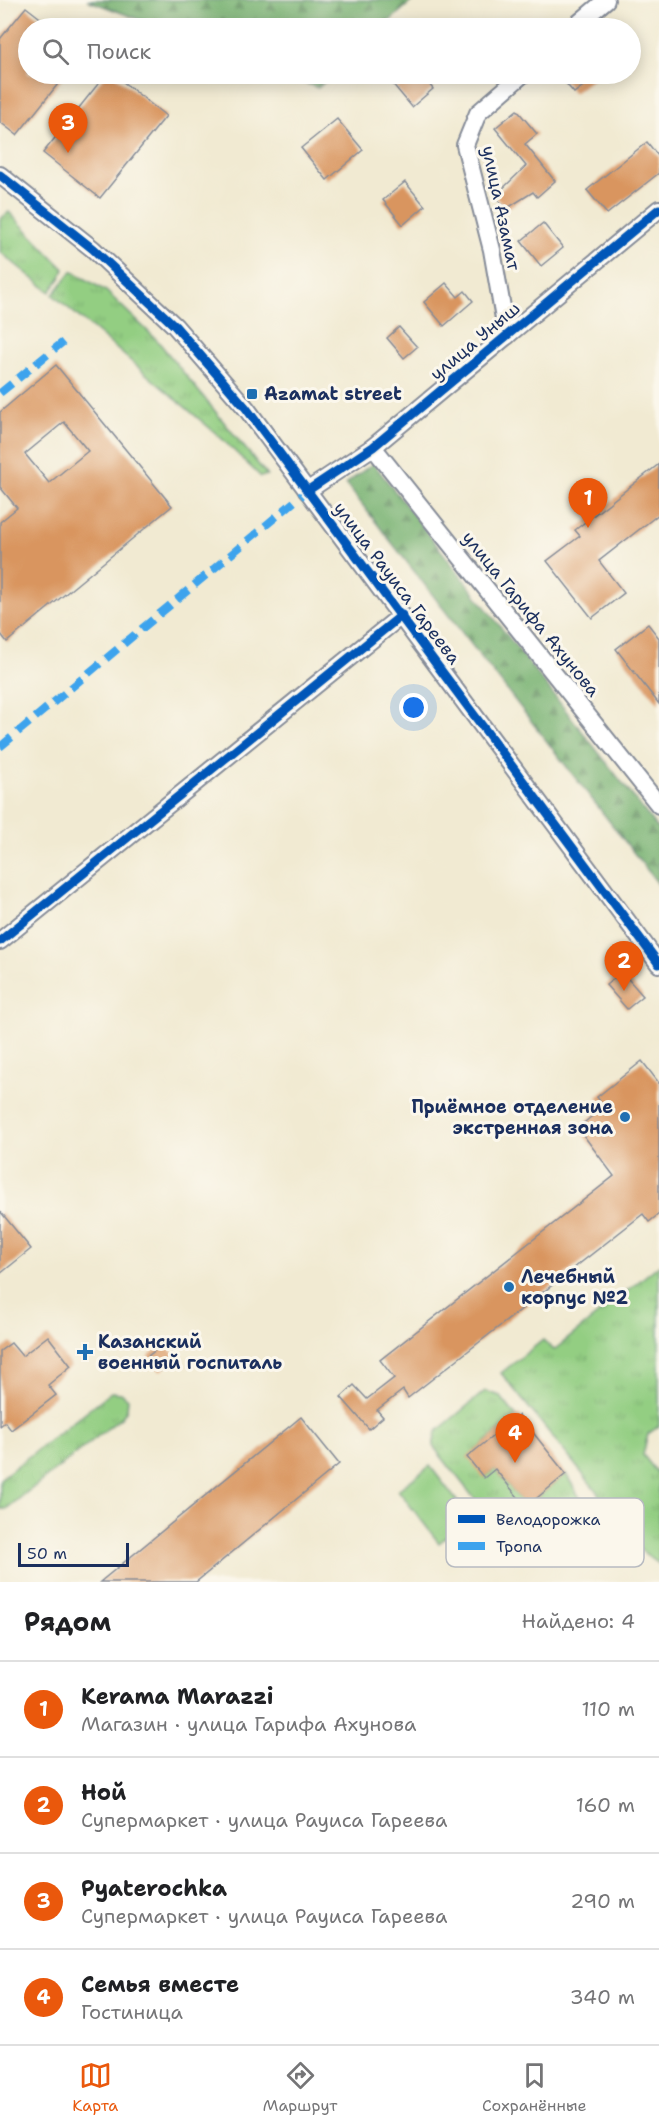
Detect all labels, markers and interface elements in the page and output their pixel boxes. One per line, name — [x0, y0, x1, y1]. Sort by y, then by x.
search box — [18, 18, 641, 84]
icon: search — [39, 35, 72, 68]
text: Поиск — [87, 37, 151, 66]
pin: 3 — [48, 104, 88, 153]
street label: улица Азамат — [476, 143, 526, 273]
street label: улица Уныш — [425, 296, 525, 386]
place label: Azamat street — [264, 382, 402, 406]
marker: Azamat street — [245, 387, 259, 401]
pin: 1 — [568, 478, 608, 528]
street label: улица Рауиса Гареева — [328, 497, 466, 669]
street label: улица Гарифа Ахунова — [457, 526, 605, 702]
your location — [399, 693, 428, 722]
pin: 2 — [604, 942, 644, 991]
place label: Приёмное отделение экстренная зона — [411, 1095, 614, 1140]
marker: Приёмное отделение экстренная зона — [618, 1110, 632, 1124]
place label: Лечебный корпус №2 — [521, 1265, 628, 1310]
marker: Лечебный корпус №2 — [502, 1280, 516, 1294]
place label: Казанский военный госпиталь — [98, 1330, 282, 1375]
marker: Казанский военный госпиталь — [76, 1343, 94, 1361]
pin: 4 — [496, 1414, 534, 1463]
legend — [446, 1498, 644, 1567]
text: Велодорожка — [496, 1509, 601, 1530]
text: Тропа — [496, 1536, 542, 1557]
scale bar — [18, 1540, 129, 1568]
text: 50 m — [27, 1543, 67, 1564]
text: Рядом — [24, 1604, 111, 1639]
text: Найдено: 4 — [522, 1608, 635, 1634]
text: Kerama Marazzi — [81, 1682, 273, 1711]
text: 1 — [39, 1696, 48, 1722]
text: 110 m — [581, 1696, 635, 1722]
text: Магазин · улица Гарифа Ахунова — [81, 1711, 417, 1737]
text: Ной — [81, 1778, 126, 1807]
text: 2 — [37, 1792, 51, 1818]
text: 160 m — [576, 1792, 635, 1818]
text: Супермаркет · улица Рауиса Гареева — [81, 1807, 447, 1833]
text: Pyaterochka — [81, 1874, 227, 1903]
text: 3 — [37, 1888, 51, 1914]
text: 290 m — [570, 1888, 635, 1914]
text: Супермаркет · улица Рауиса Гареева — [81, 1903, 447, 1929]
text: Семья вместе — [81, 1970, 239, 1999]
text: 4 — [37, 1984, 51, 2010]
text: 340 m — [570, 1984, 635, 2010]
text: Гостиница — [81, 1999, 183, 2025]
tab: Карта — [72, 2059, 118, 2116]
tab: Маршрут — [263, 2059, 337, 2116]
tab: Сохранённые — [482, 2059, 587, 2116]

